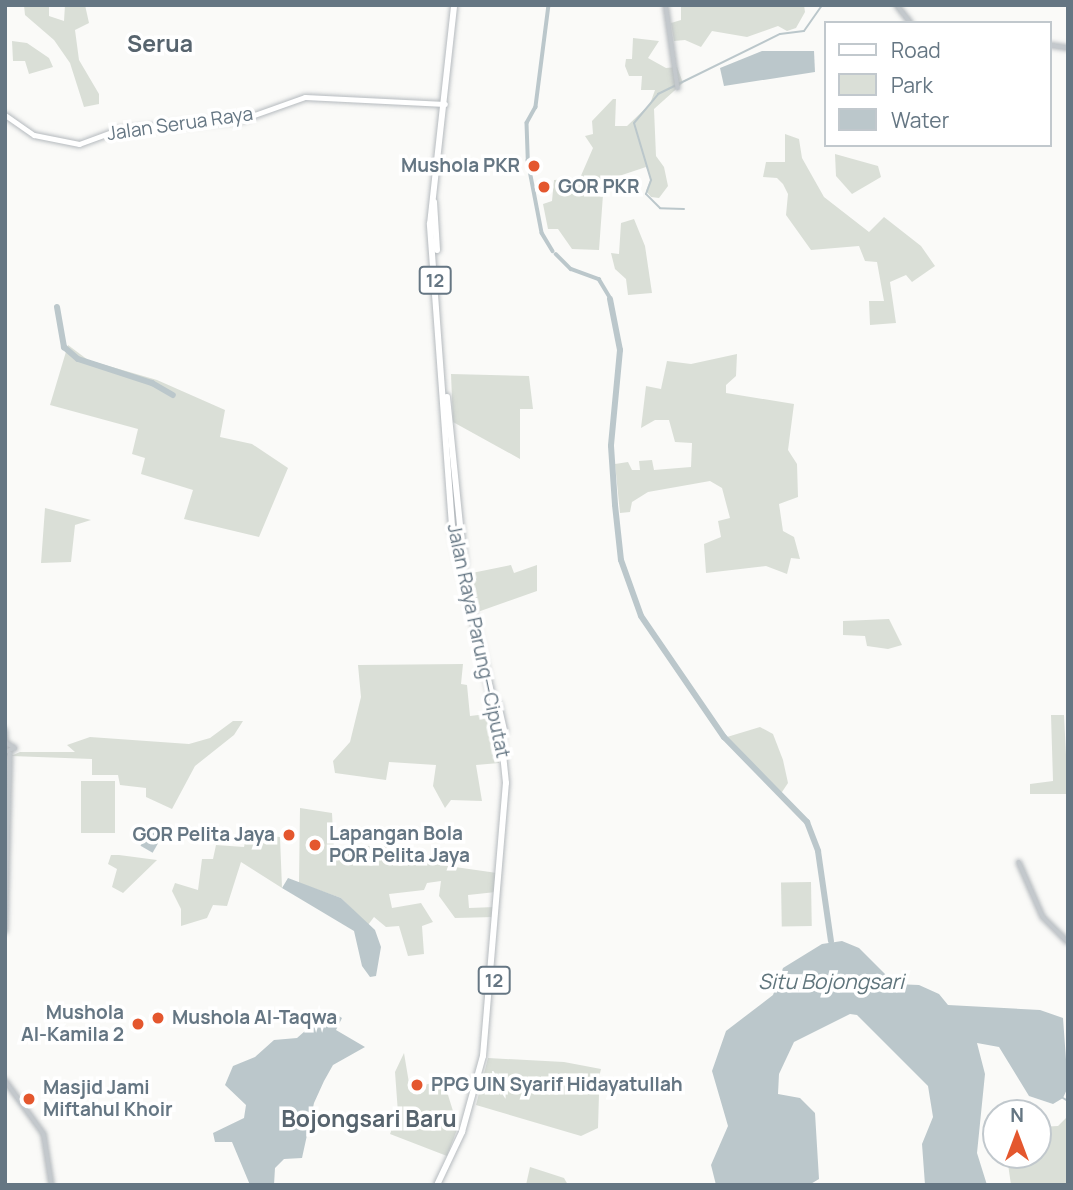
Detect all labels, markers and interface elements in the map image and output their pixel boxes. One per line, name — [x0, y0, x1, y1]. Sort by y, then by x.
legend — [824, 21, 1052, 147]
district label: Serua — [127, 29, 193, 57]
text: Road — [891, 36, 941, 64]
text: Park — [891, 71, 933, 99]
street label: Jalan Serua Raya — [106, 102, 254, 146]
text: Water — [891, 106, 949, 134]
place label: Mushola PKR — [401, 155, 520, 177]
marker: Mushola PKR — [526, 158, 542, 174]
place label: GOR PKR — [558, 176, 639, 198]
marker: GOR PKR — [536, 179, 552, 195]
road number: 12 — [418, 266, 452, 294]
street label: Jalan Raya Parung—Ciputat — [442, 522, 514, 760]
place label: Lapangan Bola POR Pelita Jaya — [329, 823, 470, 867]
place label: GOR Pelita Jaya — [132, 824, 275, 846]
marker: GOR Pelita Jaya — [281, 827, 297, 843]
marker: Lapangan Bola POR Pelita Jaya — [307, 837, 323, 853]
road number: 12 — [476, 965, 512, 995]
water label: Situ Bojongsari — [758, 968, 904, 994]
place label: Mushola Al-Kamila 2 — [21, 1002, 124, 1046]
place label: Mushola Al-Taqwa — [172, 1007, 337, 1029]
marker: Mushola Al-Taqwa — [150, 1010, 166, 1026]
marker: Mushola Al-Kamila 2 — [130, 1016, 146, 1032]
place label: PPG UIN Syarif Hidayatullah — [431, 1074, 683, 1096]
place label: Masjid Jami Miftahul Khoir — [43, 1077, 173, 1121]
marker: PPG UIN Syarif Hidayatullah — [409, 1077, 425, 1093]
marker: Masjid Jami Miftahul Khoir — [21, 1091, 37, 1107]
north arrow — [982, 1099, 1052, 1169]
text: N — [1010, 1102, 1024, 1128]
district label: Bojongsari Baru — [281, 1104, 457, 1132]

